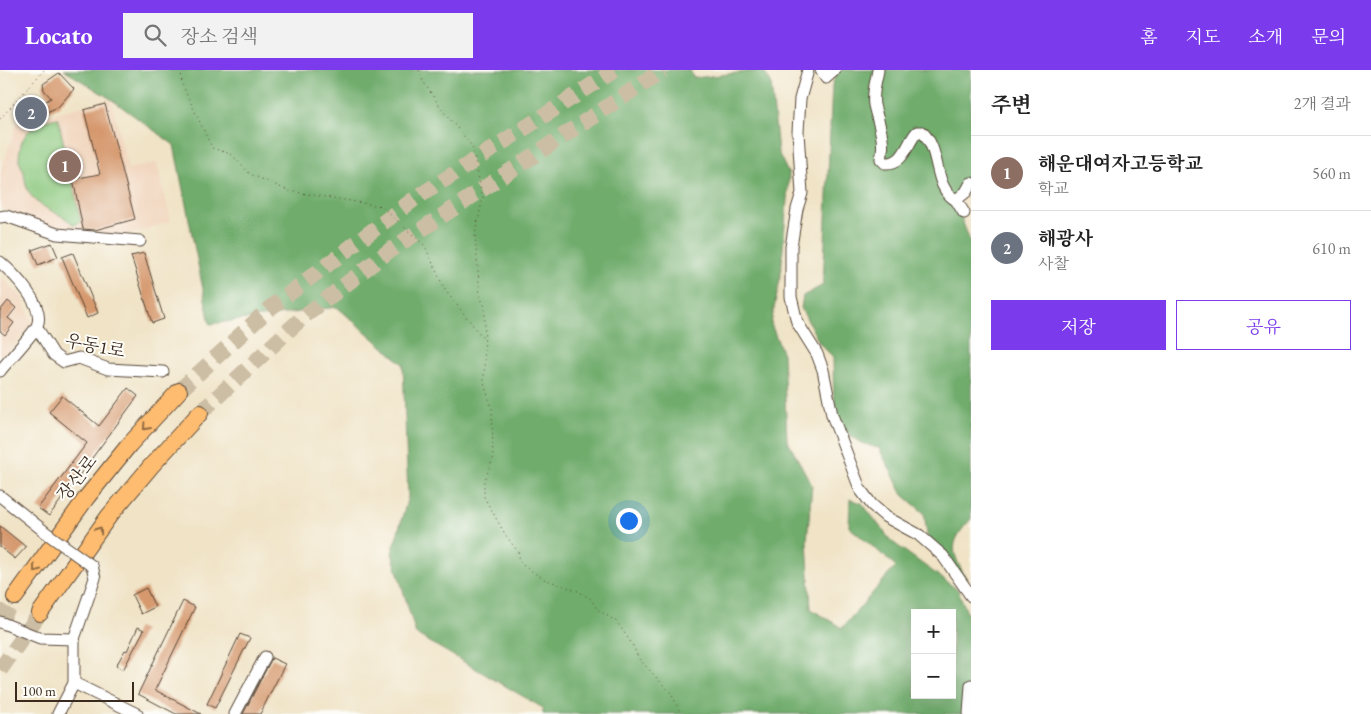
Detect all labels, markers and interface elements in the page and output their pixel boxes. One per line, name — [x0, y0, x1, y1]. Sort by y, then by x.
search box — [123, 13, 473, 58]
text: Locato — [25, 20, 93, 51]
icon: search — [141, 21, 169, 49]
text: 장소 검색 — [181, 24, 258, 49]
text: 홈 — [1140, 25, 1158, 48]
text: 지도 — [1186, 25, 1220, 48]
text: 소개 — [1248, 25, 1283, 48]
text: 문의 — [1311, 25, 1346, 48]
text: 주변 — [991, 91, 1032, 118]
text: 2개 결과 — [1294, 93, 1351, 114]
pin: 2 — [15, 94, 47, 132]
pin: 1 — [49, 147, 81, 185]
text: 해운대여자고등학교 — [1038, 151, 1203, 176]
text: 1 — [1003, 163, 1011, 184]
text: 560 m — [1312, 163, 1351, 184]
text: 학교 — [1038, 178, 1069, 199]
text: 해광사 — [1038, 226, 1093, 251]
text: 2 — [1003, 238, 1011, 259]
text: 610 m — [1312, 238, 1351, 259]
text: 사찰 — [1038, 253, 1069, 274]
button: 저장 — [991, 300, 1166, 350]
button: 공유 — [1176, 300, 1351, 350]
street label: 우동1로 — [63, 328, 127, 363]
one-way arrow — [143, 421, 152, 430]
street label: 장산로 — [51, 450, 102, 505]
your location — [616, 508, 642, 534]
one-way arrow — [93, 526, 102, 536]
one-way arrow — [32, 563, 42, 572]
map controls — [911, 609, 956, 699]
button: + — [911, 609, 956, 654]
button: − — [911, 654, 956, 699]
scale bar — [15, 679, 134, 702]
text: 100 m — [22, 682, 56, 700]

